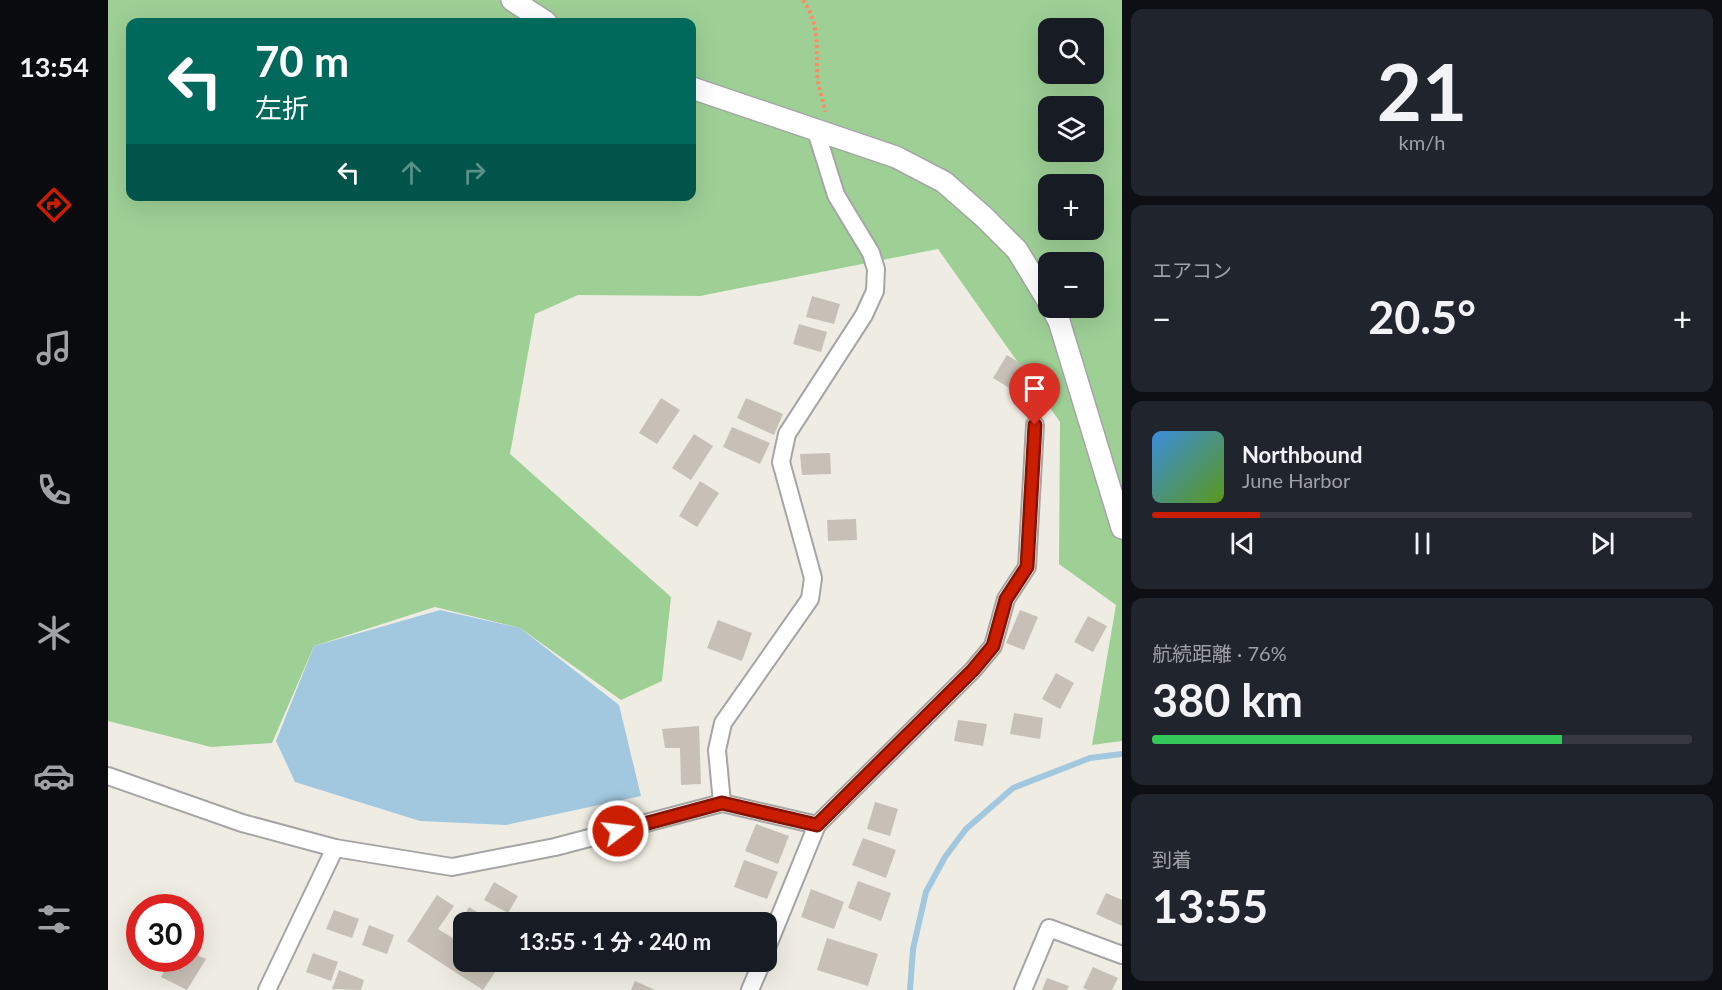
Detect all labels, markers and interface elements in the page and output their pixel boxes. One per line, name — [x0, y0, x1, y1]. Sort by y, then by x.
map controls — [1038, 18, 1104, 318]
button: search — [1038, 18, 1104, 84]
text: 70 m — [255, 36, 349, 86]
icon: left — [156, 42, 234, 120]
text: 21 — [1377, 44, 1467, 138]
text: 13:54 — [19, 50, 89, 83]
text: 左折 — [255, 91, 309, 124]
button: layers — [1038, 96, 1104, 162]
text: km/h — [1399, 130, 1445, 154]
icon: left — [332, 156, 365, 189]
icon: ahead — [395, 156, 428, 189]
icon: right — [458, 156, 491, 189]
button: + — [1038, 174, 1104, 240]
icon: directions — [33, 184, 75, 226]
button: − — [1038, 252, 1104, 318]
text: エアコン — [1152, 258, 1232, 282]
text: 20.5° — [1368, 290, 1476, 344]
text: − — [1152, 298, 1171, 338]
text: + — [1673, 298, 1692, 338]
icon: music — [33, 327, 75, 369]
pin — [1009, 363, 1060, 425]
icon: arrive — [1018, 372, 1051, 405]
text: Northbound — [1242, 441, 1362, 468]
text: June Harbor — [1242, 468, 1350, 492]
icon: phone — [33, 469, 75, 511]
icon: previous — [1226, 527, 1259, 560]
icon: pause — [1406, 527, 1439, 560]
icon: next — [1586, 527, 1619, 560]
icon: climate — [33, 612, 75, 654]
text: 航続距離 · 76% — [1152, 641, 1287, 665]
text: 380 km — [1152, 673, 1303, 727]
icon: car — [33, 755, 75, 797]
position arrow — [586, 799, 650, 863]
text: 到着 — [1152, 847, 1192, 871]
text: 13:55 — [1152, 879, 1268, 933]
speed limit sign: 30 — [126, 894, 204, 972]
icon: filters — [33, 898, 75, 940]
text: 13:55 · 1 分 · 240 m — [519, 928, 711, 955]

